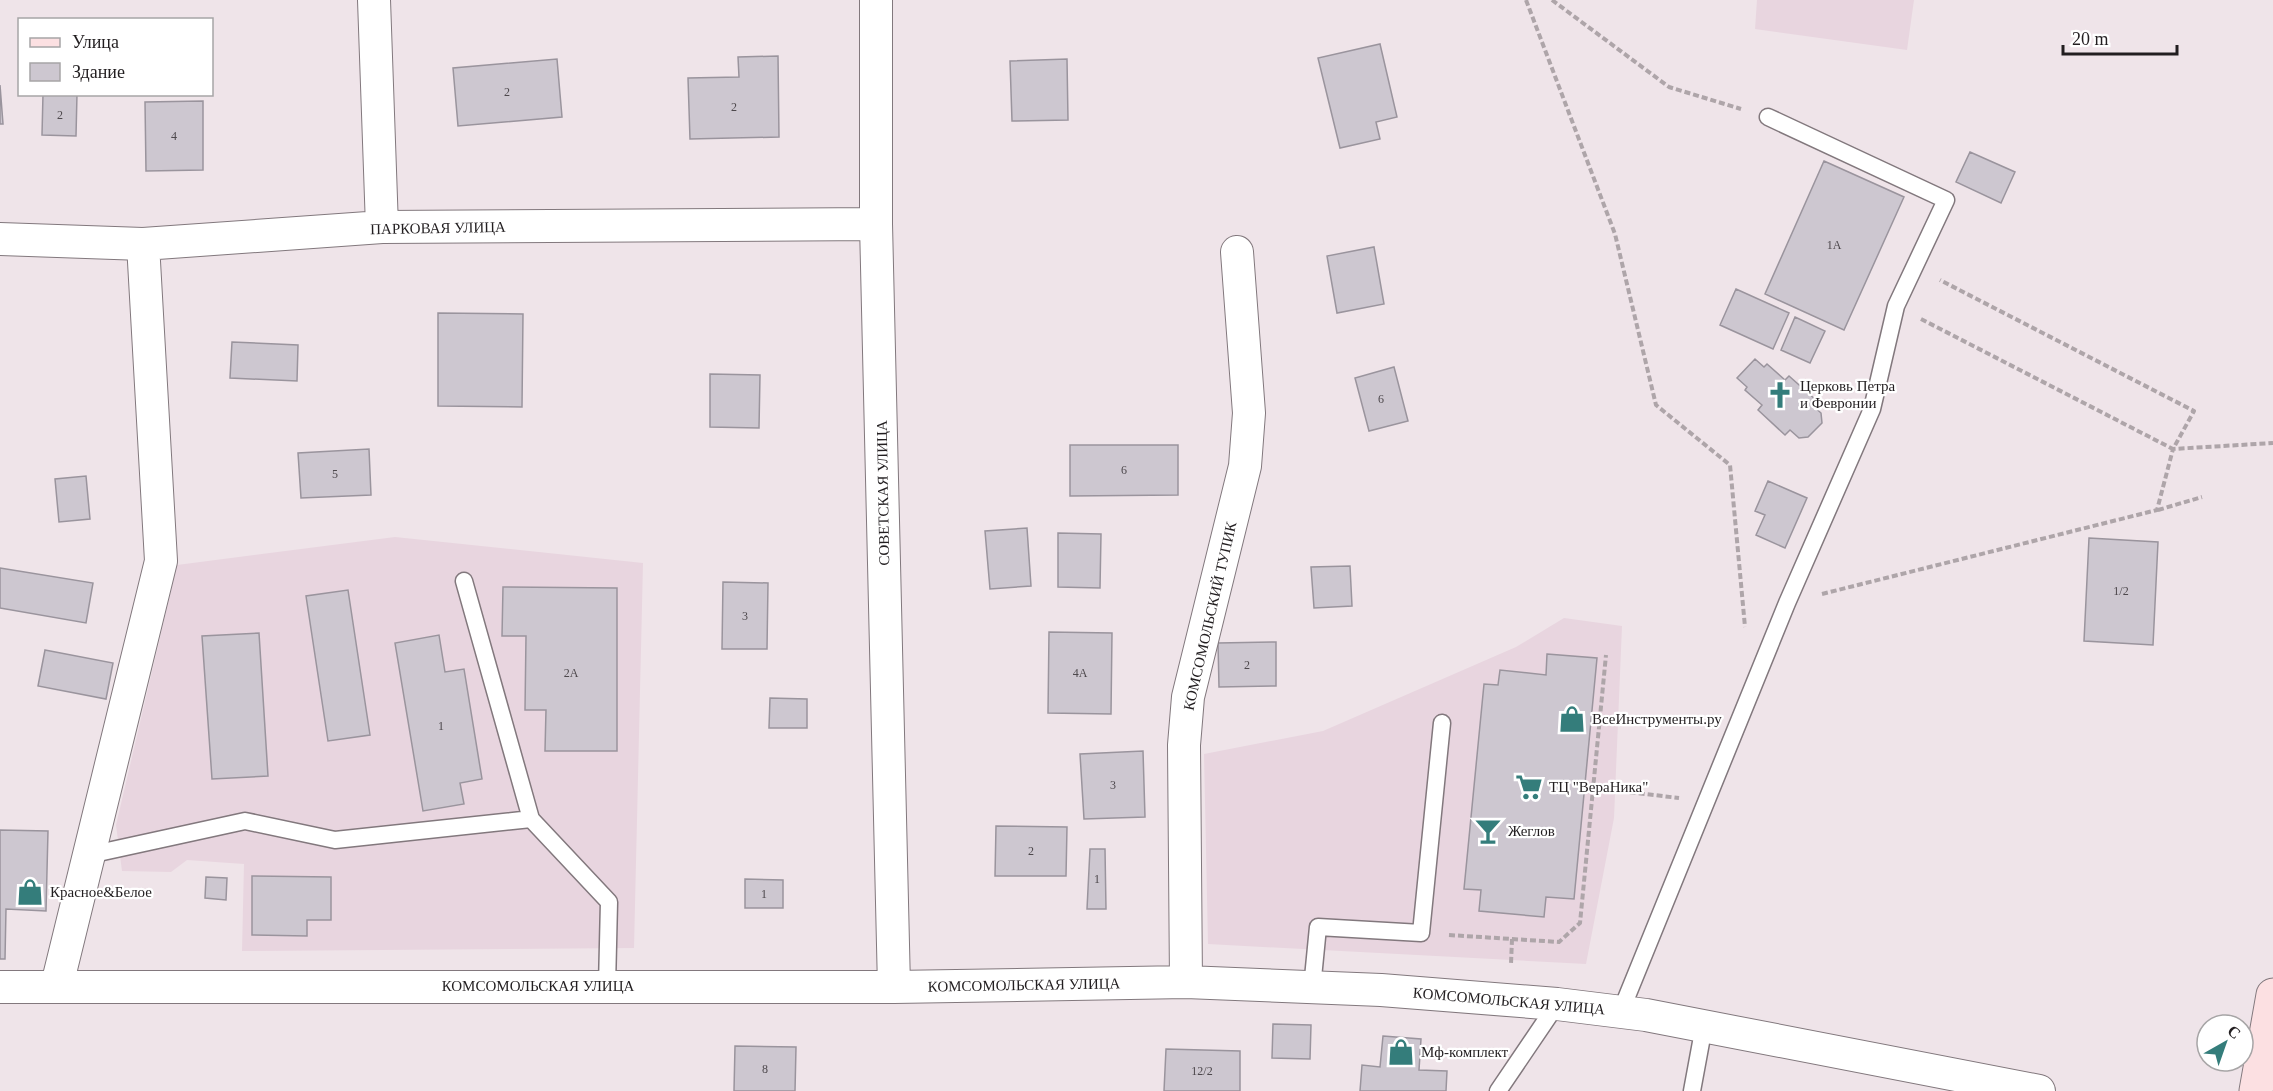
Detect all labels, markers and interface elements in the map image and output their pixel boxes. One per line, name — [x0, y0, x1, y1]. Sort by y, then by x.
legend — [18, 18, 213, 96]
scale bar — [2063, 18, 2177, 56]
text: 20 m — [2072, 29, 2109, 49]
text: Улица — [72, 32, 119, 52]
text: Здание — [72, 62, 125, 82]
house number: 2 — [504, 85, 510, 99]
house number: 2 — [731, 100, 737, 114]
house number: 2 — [57, 108, 63, 122]
house number: 4 — [171, 129, 177, 143]
street label: ПАРКОВАЯ УЛИЦА — [370, 219, 506, 237]
house number: 1А — [1827, 238, 1842, 252]
place label: Церковь Петра и Февронии — [1800, 378, 1895, 411]
church icon: Церковь Петра и Февронии — [1765, 380, 1795, 410]
house number: 6 — [1378, 392, 1384, 406]
street label: СОВЕТСКАЯ УЛИЦА — [874, 420, 892, 566]
house number: 6 — [1121, 463, 1127, 477]
house number: 5 — [332, 467, 338, 481]
street label: КОМСОМОЛЬСКИЙ ТУПИК — [1180, 519, 1240, 712]
house number: 1/2 — [2113, 584, 2129, 598]
house number: 3 — [742, 609, 748, 623]
house number: 2 — [1244, 658, 1250, 672]
house number: 2А — [564, 666, 579, 680]
house number: 4А — [1073, 666, 1088, 680]
shop icon: ВсеИнструменты.ру — [1557, 704, 1587, 734]
place label: ВсеИнструменты.ру — [1592, 711, 1722, 727]
house number: 1 — [438, 719, 444, 733]
supermarket icon: ТЦ "ВераНика" — [1514, 772, 1544, 802]
house number: 3 — [1110, 778, 1116, 792]
place label: ТЦ "ВераНика" — [1549, 779, 1648, 795]
bar icon: Жеглов — [1473, 816, 1503, 846]
place label: Жеглов — [1508, 823, 1555, 839]
house number: 2 — [1028, 844, 1034, 858]
house number: 1 — [1094, 872, 1100, 886]
shop icon: Красное&Белое — [15, 877, 45, 907]
place label: Красное&Белое — [50, 884, 152, 900]
house number: 1 — [761, 887, 767, 901]
street label: КОМСОМОЛЬСКАЯ УЛИЦА — [928, 975, 1121, 995]
street label: КОМСОМОЛЬСКАЯ УЛИЦА — [442, 978, 635, 994]
street label: КОМСОМОЛЬСКАЯ УЛИЦА — [1412, 985, 1606, 1017]
north arrow — [2195, 1013, 2255, 1073]
text: С — [2224, 1022, 2244, 1042]
shop icon: Мф-комплект — [1386, 1037, 1416, 1067]
place label: Мф-комплект — [1421, 1044, 1509, 1060]
house number: 8 — [762, 1062, 768, 1076]
house number: 12/2 — [1191, 1064, 1213, 1078]

